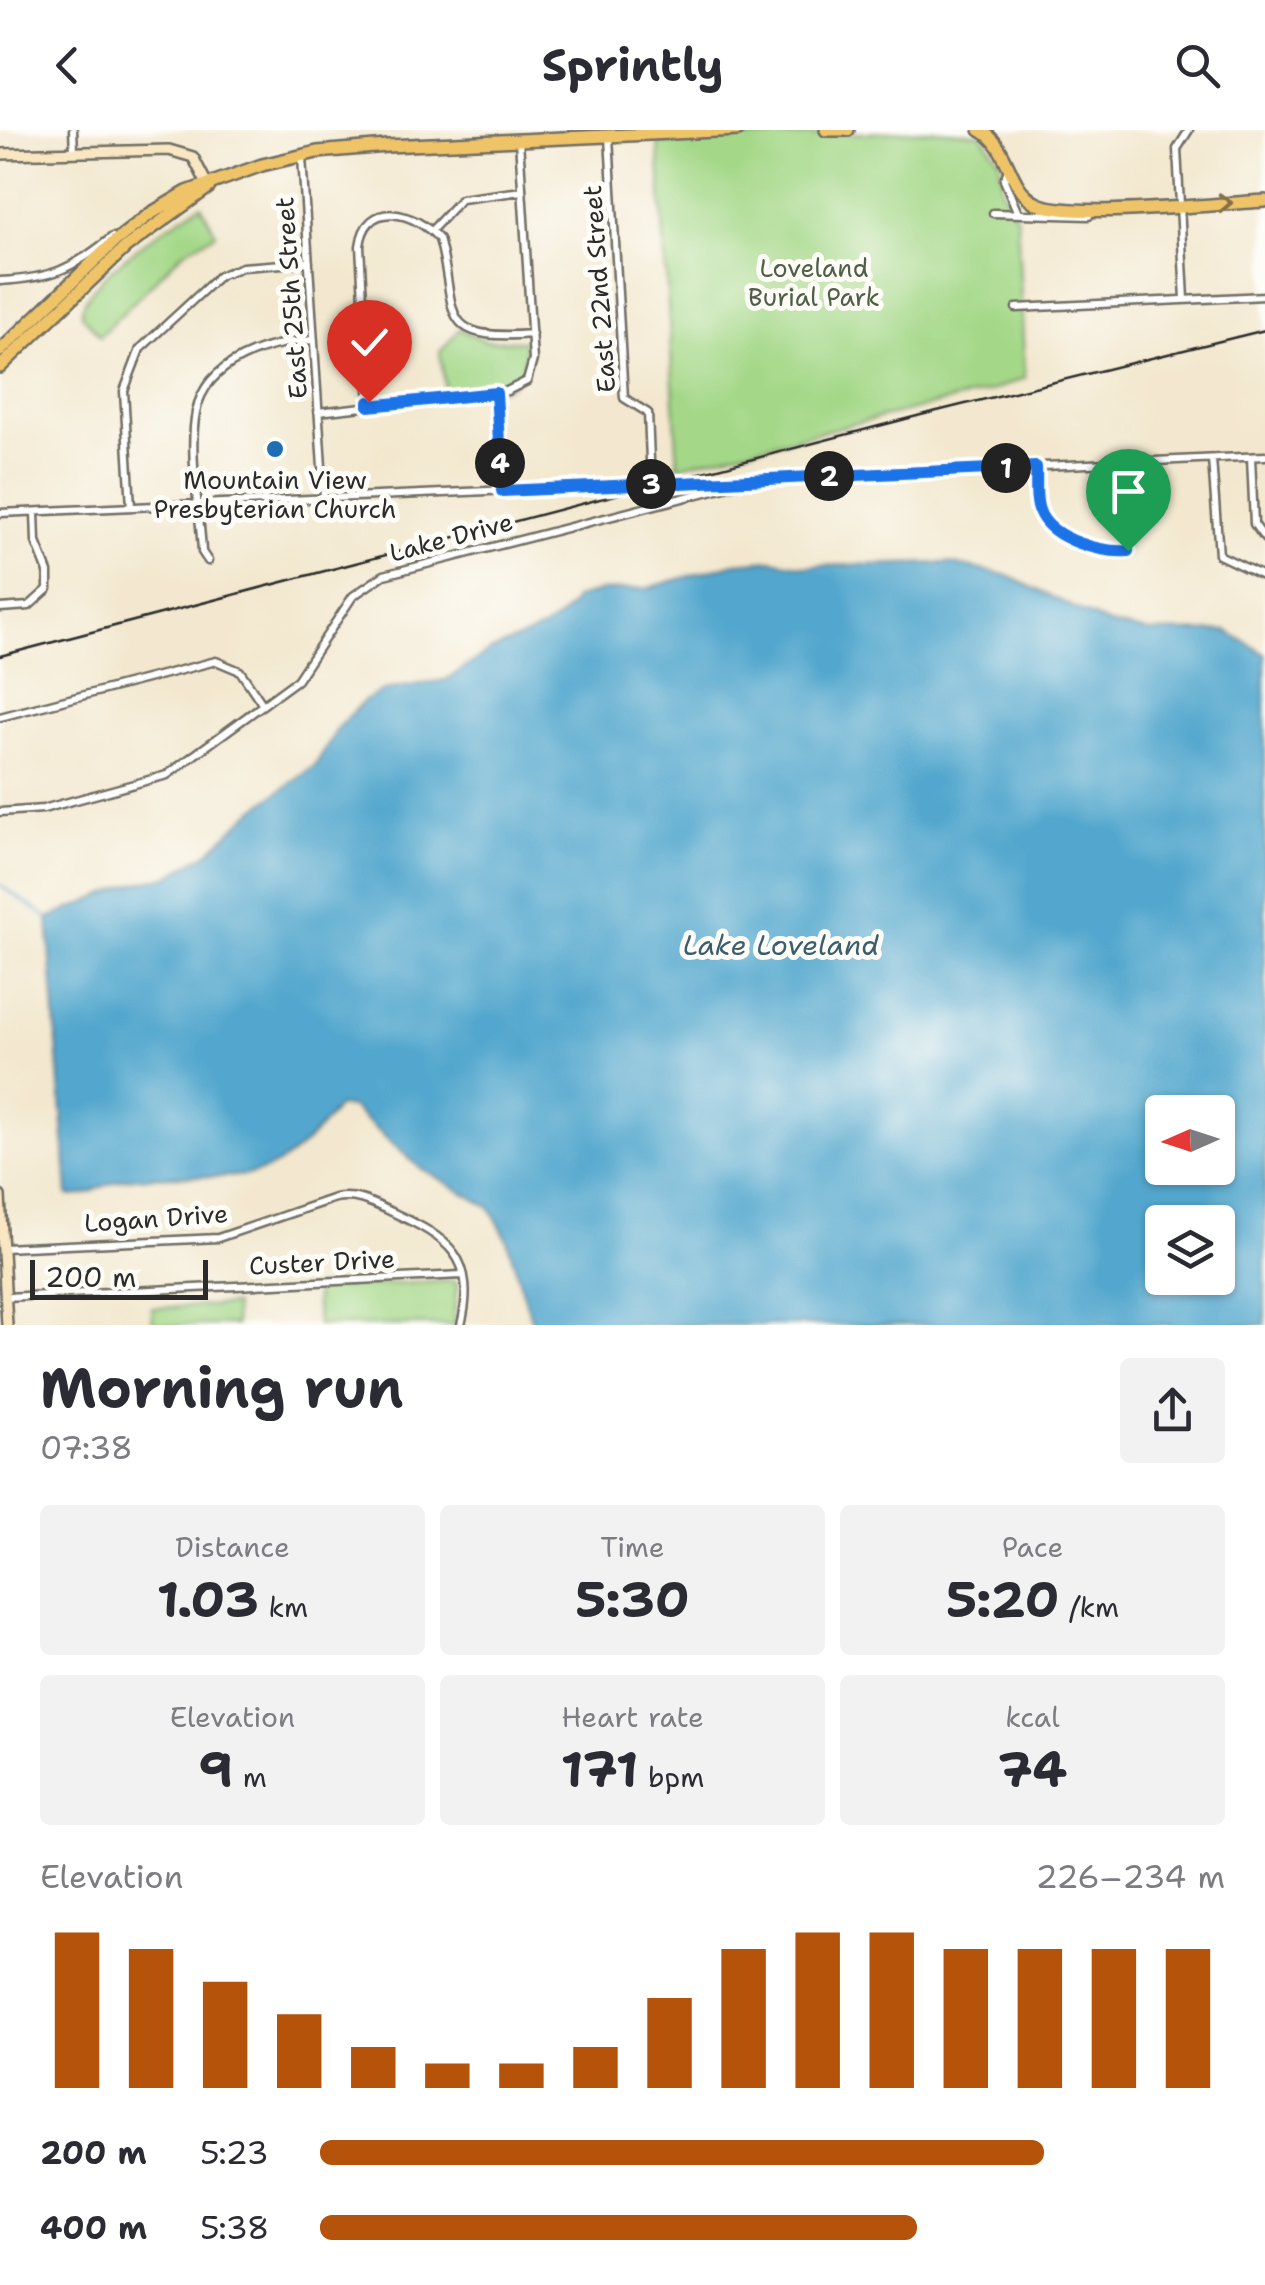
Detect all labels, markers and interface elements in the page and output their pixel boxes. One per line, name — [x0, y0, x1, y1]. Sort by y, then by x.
text: Sprintly — [542, 35, 723, 95]
icon: back — [40, 38, 95, 93]
icon: search — [1170, 38, 1225, 93]
street label: East 22nd Street — [575, 184, 623, 394]
one-way arrow — [1218, 193, 1234, 214]
street label: East 25th Street — [267, 196, 315, 400]
park label: Loveland Burial Park — [748, 251, 880, 314]
pin — [327, 300, 412, 403]
icon: check — [342, 315, 397, 370]
marker: Mountain View Presbyterian Church — [264, 438, 286, 460]
pin: 4 — [475, 438, 525, 488]
pin: 1 — [981, 443, 1031, 493]
text: 4 — [490, 444, 510, 482]
text: 1 — [1000, 449, 1012, 487]
pin — [1086, 449, 1171, 552]
pin: 2 — [804, 451, 854, 501]
text: 2 — [819, 457, 839, 495]
pin: 3 — [626, 459, 676, 509]
place label: Mountain View Presbyterian Church — [154, 463, 396, 526]
icon: arrive — [1101, 464, 1156, 519]
text: 3 — [641, 465, 661, 503]
street label: Lake Drive — [386, 504, 516, 570]
water label: Lake Loveland — [683, 926, 879, 964]
north arrow — [1145, 1095, 1235, 1185]
map controls — [1145, 1095, 1235, 1295]
street label: Logan Drive — [83, 1196, 229, 1240]
button: layers — [1145, 1205, 1235, 1295]
street label: Custer Drive — [248, 1241, 396, 1283]
scale bar — [30, 1255, 208, 1300]
text: 200 m — [45, 1258, 136, 1296]
text: Morning run — [40, 1351, 404, 1425]
button: share — [1120, 1358, 1225, 1463]
text: 07:38 — [40, 1426, 133, 1469]
text: Distance — [175, 1528, 290, 1566]
text: Time — [600, 1528, 665, 1566]
text: Pace — [1002, 1528, 1063, 1566]
text: 1.03 — [157, 1566, 259, 1633]
text: 5:30 — [575, 1566, 690, 1633]
text: 5:20 — [946, 1566, 1060, 1633]
text: km — [259, 1588, 308, 1626]
text: /km — [1060, 1588, 1119, 1626]
text: Elevation — [170, 1698, 295, 1736]
text: Heart rate — [561, 1698, 704, 1736]
text: kcal — [1005, 1698, 1060, 1736]
text: 9 — [198, 1736, 233, 1803]
text: 171 — [561, 1736, 638, 1803]
text: 74 — [998, 1736, 1067, 1803]
text: m — [233, 1758, 267, 1796]
text: bpm — [638, 1758, 704, 1796]
text: Elevation — [40, 1855, 183, 1898]
text: 226–234 m — [1036, 1855, 1225, 1898]
text: 200 m — [40, 2131, 147, 2174]
text: 5:23 — [200, 2131, 269, 2174]
text: 400 m — [40, 2206, 147, 2249]
text: 5:38 — [200, 2206, 269, 2249]

